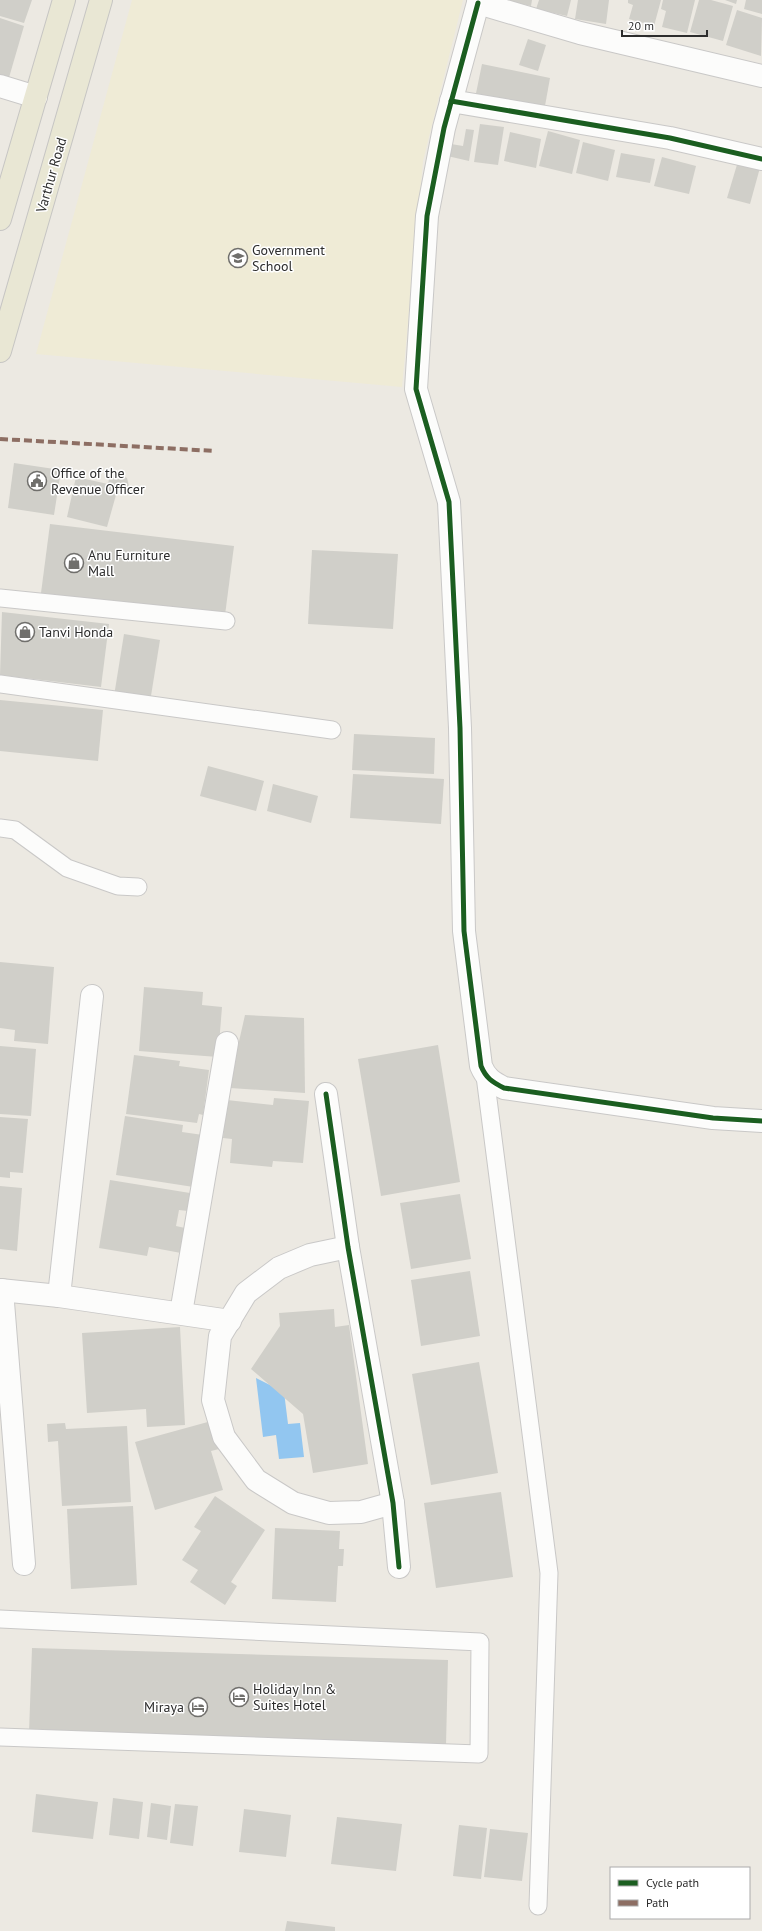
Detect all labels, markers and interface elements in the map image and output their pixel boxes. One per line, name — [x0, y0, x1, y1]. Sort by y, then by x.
scale bar — [622, 12, 707, 38]
text: 20 m — [628, 18, 654, 33]
street label: Varthur Road — [31, 135, 70, 216]
place label: Government School — [252, 241, 325, 275]
school or university icon: Government School — [227, 247, 249, 269]
place label: Office of the Revenue Officer — [51, 464, 145, 498]
public building icon: Office of the Revenue Officer — [26, 470, 48, 492]
place label: Anu Furniture Mall — [88, 546, 170, 580]
shop icon: Anu Furniture Mall — [63, 552, 85, 574]
shop icon: Tanvi Honda — [14, 621, 36, 643]
place label: Tanvi Honda — [39, 623, 113, 641]
place label: Holiday Inn & Suites Hotel — [253, 1680, 337, 1714]
hotel icon: Holiday Inn & Suites Hotel — [228, 1686, 250, 1708]
hotel icon: Miraya — [187, 1696, 209, 1718]
place label: Miraya — [144, 1698, 184, 1716]
legend — [610, 1867, 750, 1919]
text: Cycle path — [646, 1875, 699, 1890]
text: Path — [646, 1895, 669, 1910]

